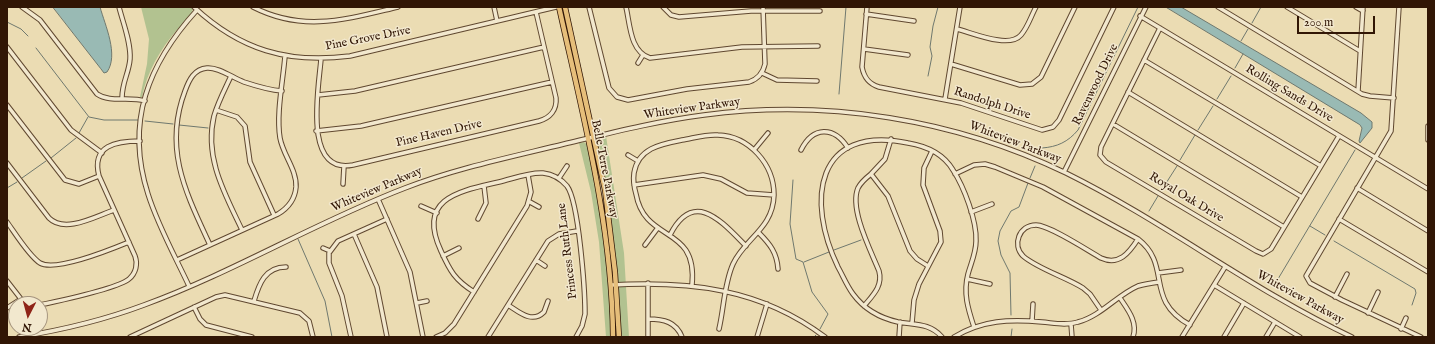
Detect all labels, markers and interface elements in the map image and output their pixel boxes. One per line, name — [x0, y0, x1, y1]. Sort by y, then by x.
scale bar — [1299, 8, 1377, 34]
text: 200 m — [1304, 15, 1333, 30]
street label: Pine Grove Drive — [324, 24, 412, 54]
street label: Ravenwood Drive — [1070, 42, 1122, 128]
street label: Rolling Sands Drive — [1243, 62, 1335, 126]
street label: Randolph Drive — [952, 85, 1032, 123]
street label: Whiteview Parkway — [643, 95, 741, 123]
street label: Pine Haven Drive — [395, 117, 483, 151]
street label: Belle Terre Parkway — [587, 119, 621, 219]
street label: Whiteview Parkway — [967, 119, 1063, 167]
street label: Whiteview Parkway — [329, 164, 425, 216]
street label: Royal Oak Drive — [1146, 170, 1226, 226]
street label: Princess Ruth Lane — [555, 202, 581, 300]
street label: Whiteview Parkway — [1254, 268, 1346, 328]
north arrow — [8, 296, 48, 336]
text: N — [21, 319, 32, 334]

